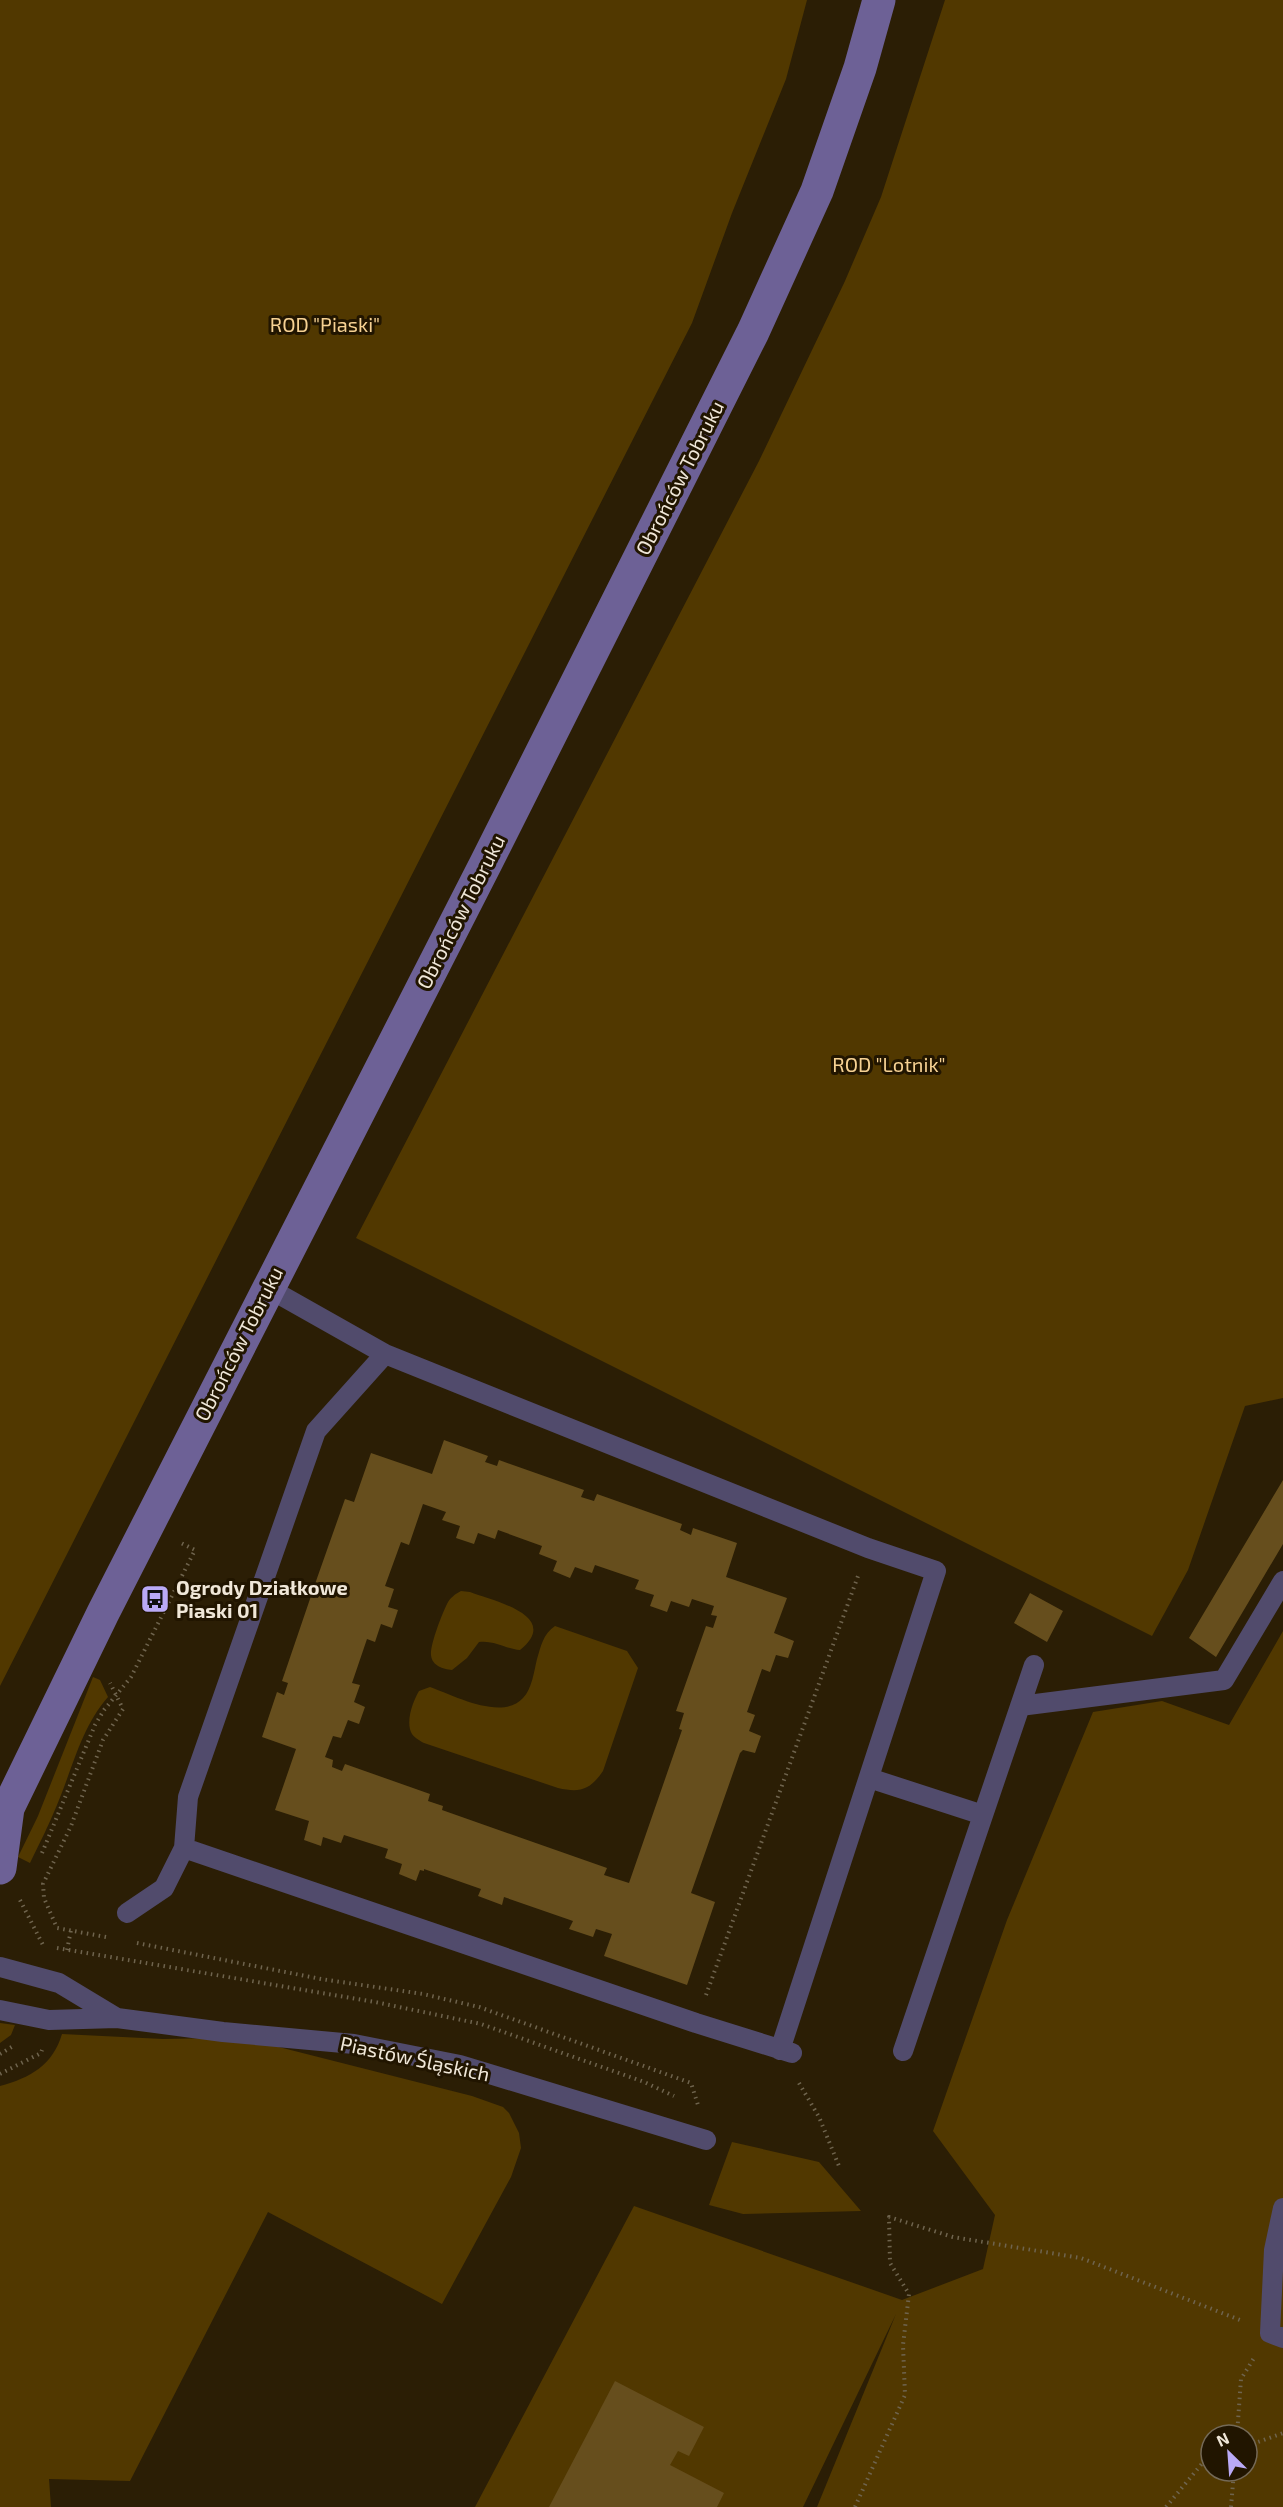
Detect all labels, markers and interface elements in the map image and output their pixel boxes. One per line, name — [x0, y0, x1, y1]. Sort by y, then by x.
park label: ROD "Piaski" — [270, 312, 380, 336]
street label: Obrońców Tobruku — [630, 397, 728, 559]
street label: Obrońców Tobruku — [411, 831, 509, 993]
park label: ROD "Lotnik" — [832, 1052, 946, 1076]
street label: Obrońców Tobruku — [189, 1263, 287, 1425]
place label: Ogrody Działkowe Piaski 01 — [176, 1575, 348, 1622]
bus stop icon: Ogrody Działkowe Piaski 01 — [139, 1583, 171, 1615]
street label: Piastów Śląskich — [338, 2030, 492, 2086]
north arrow — [1199, 2423, 1259, 2483]
text: N — [1213, 2428, 1232, 2450]

